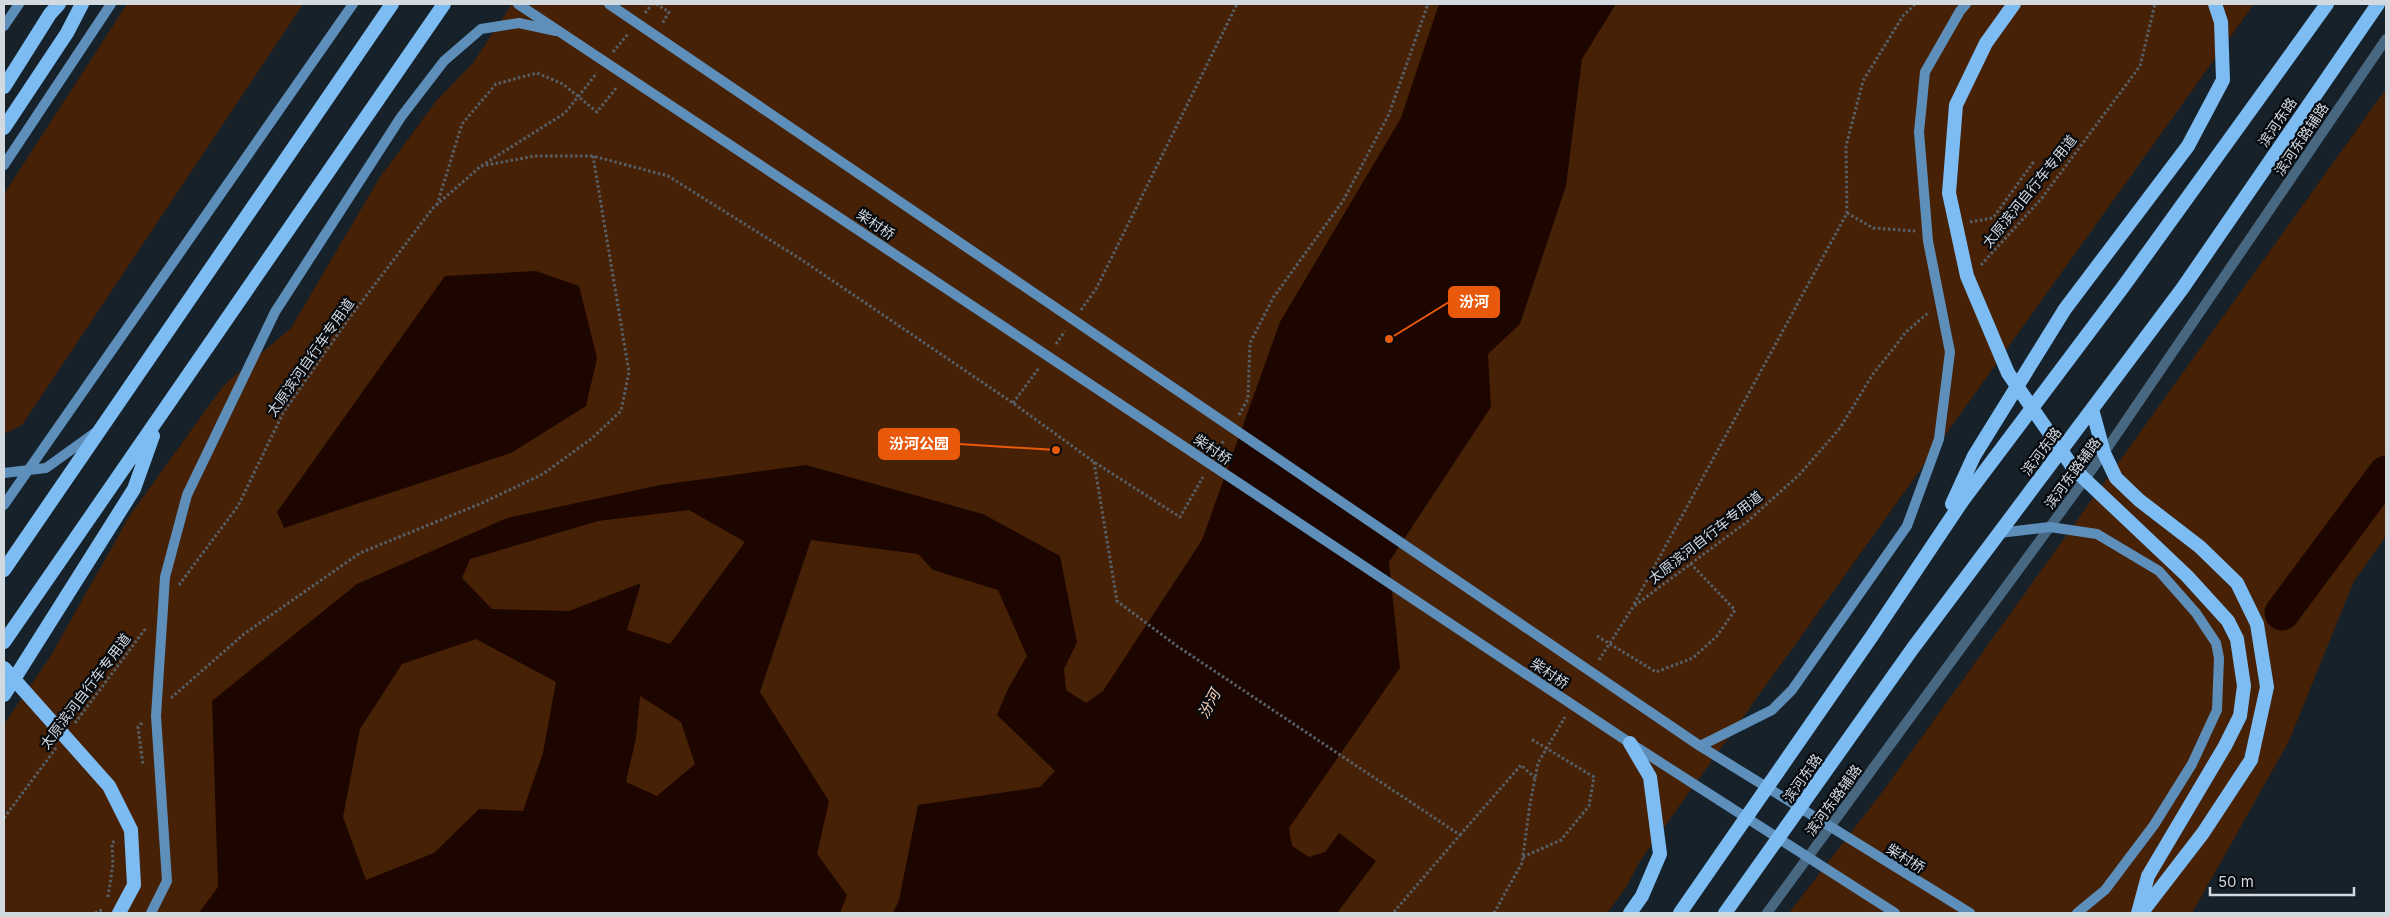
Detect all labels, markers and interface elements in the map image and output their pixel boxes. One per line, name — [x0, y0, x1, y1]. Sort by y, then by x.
street label: 滨河东路 — [2254, 94, 2300, 150]
street label: 滨河东路辅路 — [2270, 99, 2332, 179]
street label: 太原滨河自行车专用道 — [1978, 131, 2080, 251]
street label: 柴村桥 — [854, 205, 898, 243]
callout: 汾河 — [1449, 287, 1499, 317]
text: 汾河 — [1459, 292, 1489, 311]
street label: 太原滨河自行车专用道 — [263, 295, 357, 419]
street label: 滨河东路 — [2017, 424, 2065, 478]
callout: 汾河公园 — [879, 429, 959, 459]
street label: 柴村桥 — [1191, 430, 1235, 468]
text: 汾河公园 — [889, 434, 949, 453]
street label: 滨河东路辅路 — [2040, 434, 2104, 512]
street label: 太原滨河自行车专用道 — [1645, 487, 1765, 587]
street label: 太原滨河自行车专用道 — [36, 630, 134, 752]
street label: 柴村桥 — [1528, 654, 1572, 692]
water label: 汾河 — [1194, 684, 1226, 722]
street label: 滨河东路 — [1779, 750, 1825, 806]
street label: 滨河东路辅路 — [1801, 761, 1865, 839]
street label: 柴村桥 — [1884, 840, 1928, 876]
scale bar — [2210, 864, 2354, 896]
text: 50 m — [2218, 872, 2254, 891]

